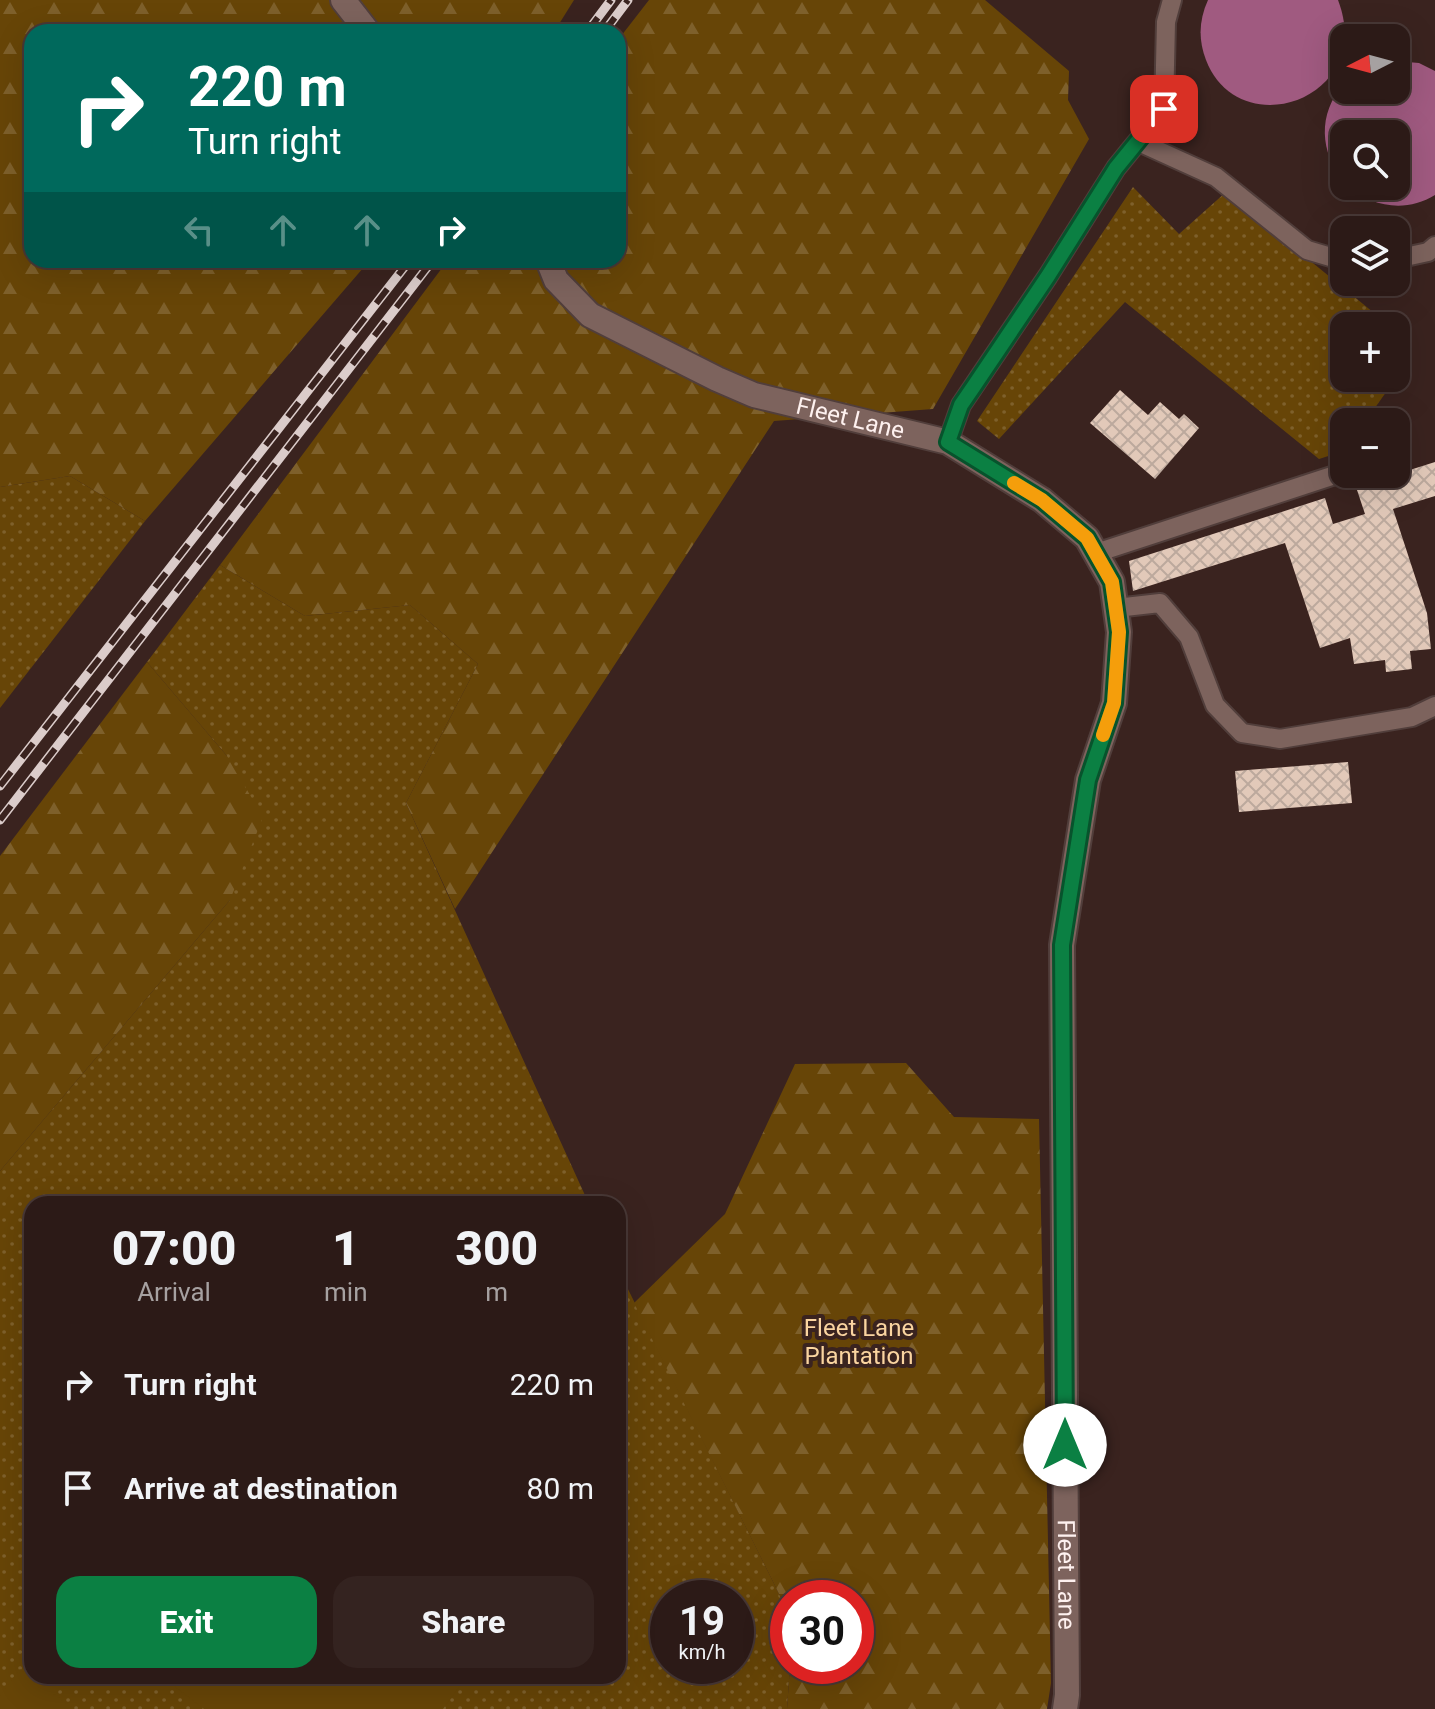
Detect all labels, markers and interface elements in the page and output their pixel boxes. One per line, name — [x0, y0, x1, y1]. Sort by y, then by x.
north arrow — [1330, 24, 1410, 104]
map controls — [1330, 24, 1410, 488]
text: 220 m — [188, 54, 347, 120]
icon: right — [56, 56, 160, 160]
pin — [1130, 75, 1198, 143]
icon: arrive — [1142, 87, 1186, 131]
button: search — [1330, 120, 1410, 200]
text: Turn right — [188, 121, 341, 163]
icon: left — [177, 208, 221, 252]
icon: ahead — [261, 208, 305, 252]
icon: ahead — [345, 208, 389, 252]
icon: right — [429, 208, 473, 252]
button: layers — [1330, 216, 1410, 296]
button: + — [1330, 312, 1410, 392]
street label: Fleet Lane — [793, 392, 907, 445]
button: − — [1330, 408, 1410, 488]
text: 07:00 — [112, 1220, 236, 1277]
text: 1 — [332, 1220, 360, 1277]
text: 300 — [455, 1220, 538, 1277]
text: Arrival — [137, 1277, 211, 1307]
text: min — [324, 1277, 368, 1307]
text: m — [485, 1277, 508, 1307]
park label: Fleet Lane Plantation — [804, 1314, 914, 1370]
icon: right — [56, 1362, 100, 1406]
text: Turn right — [124, 1367, 257, 1402]
text: 220 m — [510, 1367, 594, 1402]
position arrow — [1023, 1403, 1107, 1487]
icon: arrive — [56, 1466, 100, 1510]
text: Arrive at destination — [124, 1471, 398, 1506]
text: 80 m — [527, 1471, 594, 1506]
street label: Fleet Lane — [1052, 1519, 1081, 1630]
button: Exit — [56, 1576, 317, 1668]
button: Share — [333, 1576, 594, 1668]
speed limit sign: 30 — [770, 1580, 874, 1684]
text: 19 — [679, 1598, 725, 1645]
text: km/h — [679, 1640, 725, 1664]

